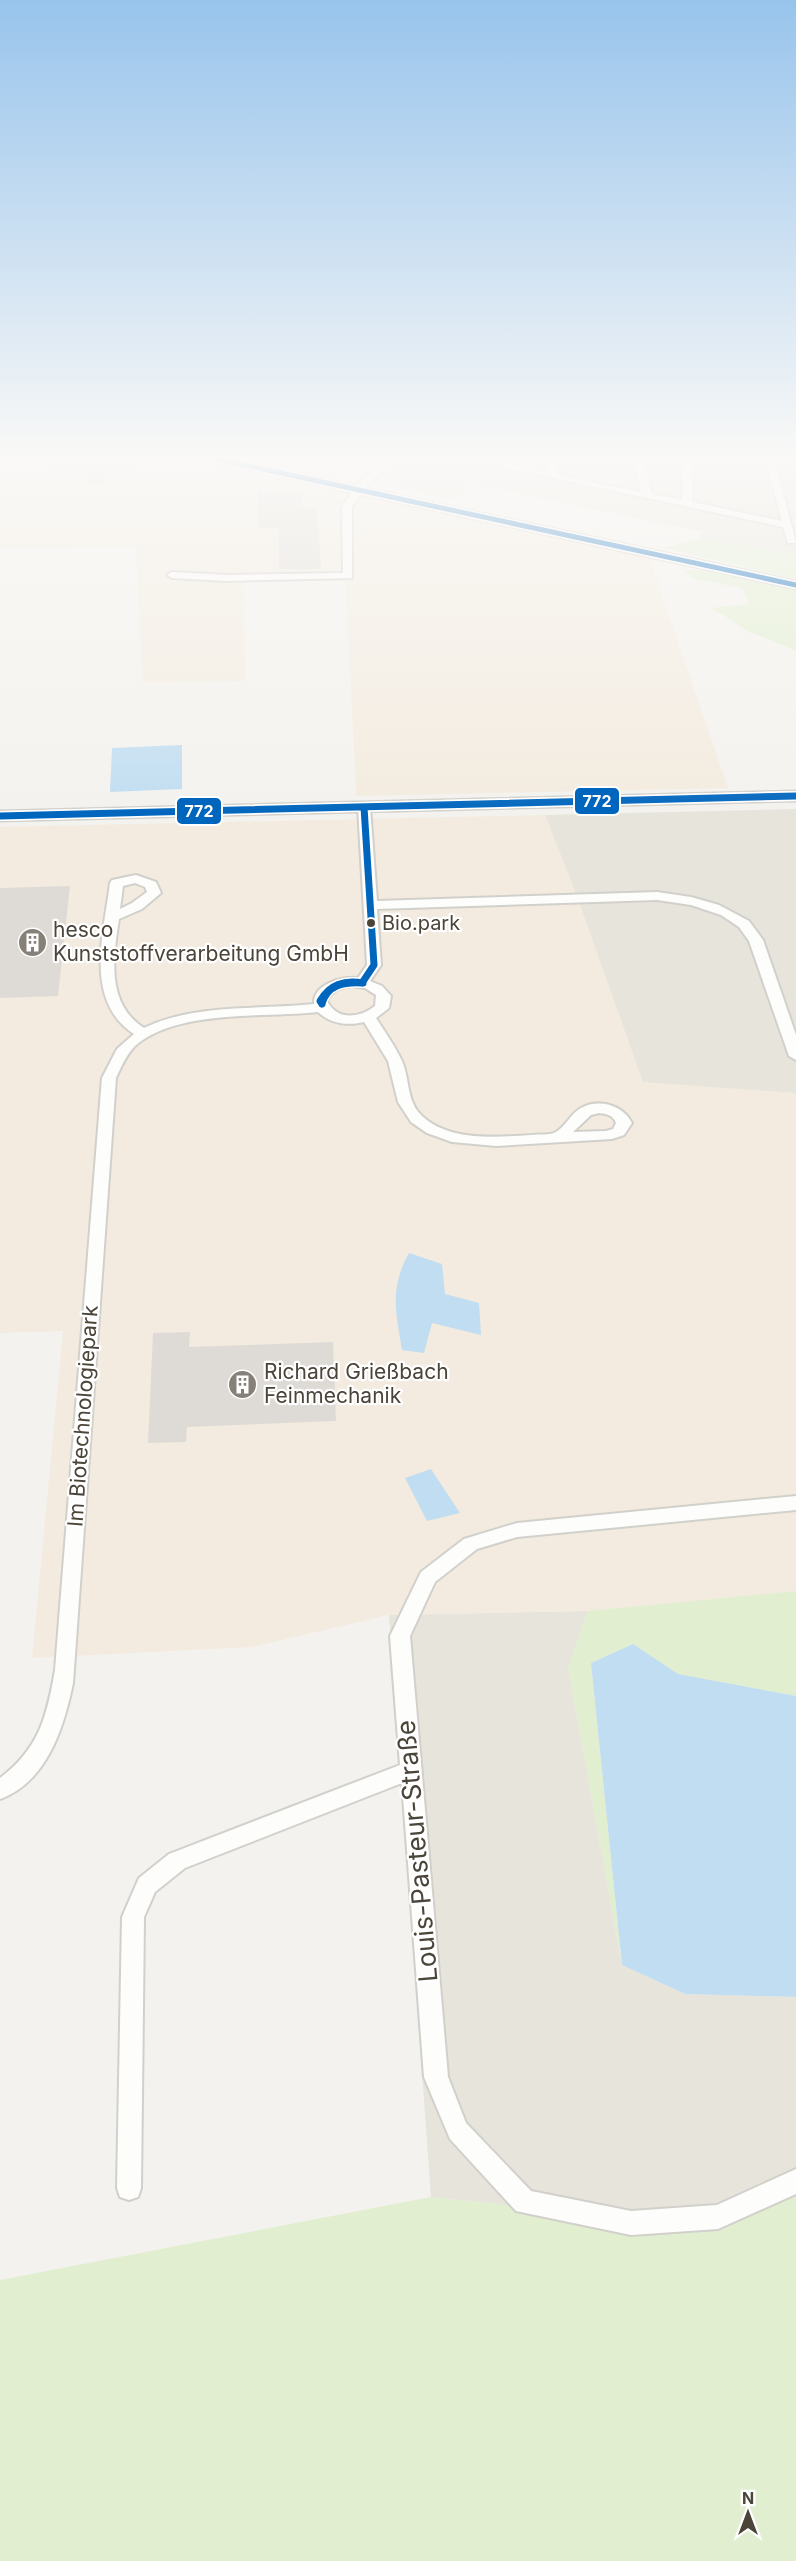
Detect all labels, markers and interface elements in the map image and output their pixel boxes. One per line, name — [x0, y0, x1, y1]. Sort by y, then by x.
line badge: 772 — [574, 787, 620, 815]
text: 772 — [583, 791, 612, 811]
line badge: 772 — [176, 797, 222, 825]
text: 772 — [185, 801, 214, 821]
place label: Bio.park — [382, 911, 460, 935]
place label: hesco Kunststoffverarbeitung GmbH — [53, 917, 349, 966]
marker: Bio.park — [365, 917, 377, 929]
building icon: hesco Kunststoffverarbeitung GmbH — [16, 926, 48, 958]
street label: Im Biotechnologiepark — [62, 1304, 103, 1528]
place label: Richard Grießbach Feinmechanik — [264, 1359, 449, 1408]
building icon: Richard Grießbach Feinmechanik — [227, 1368, 259, 1400]
street label: Louis-Pasteur-Straße — [390, 1719, 443, 1983]
north arrow — [718, 2483, 778, 2543]
text: N — [742, 2488, 754, 2508]

